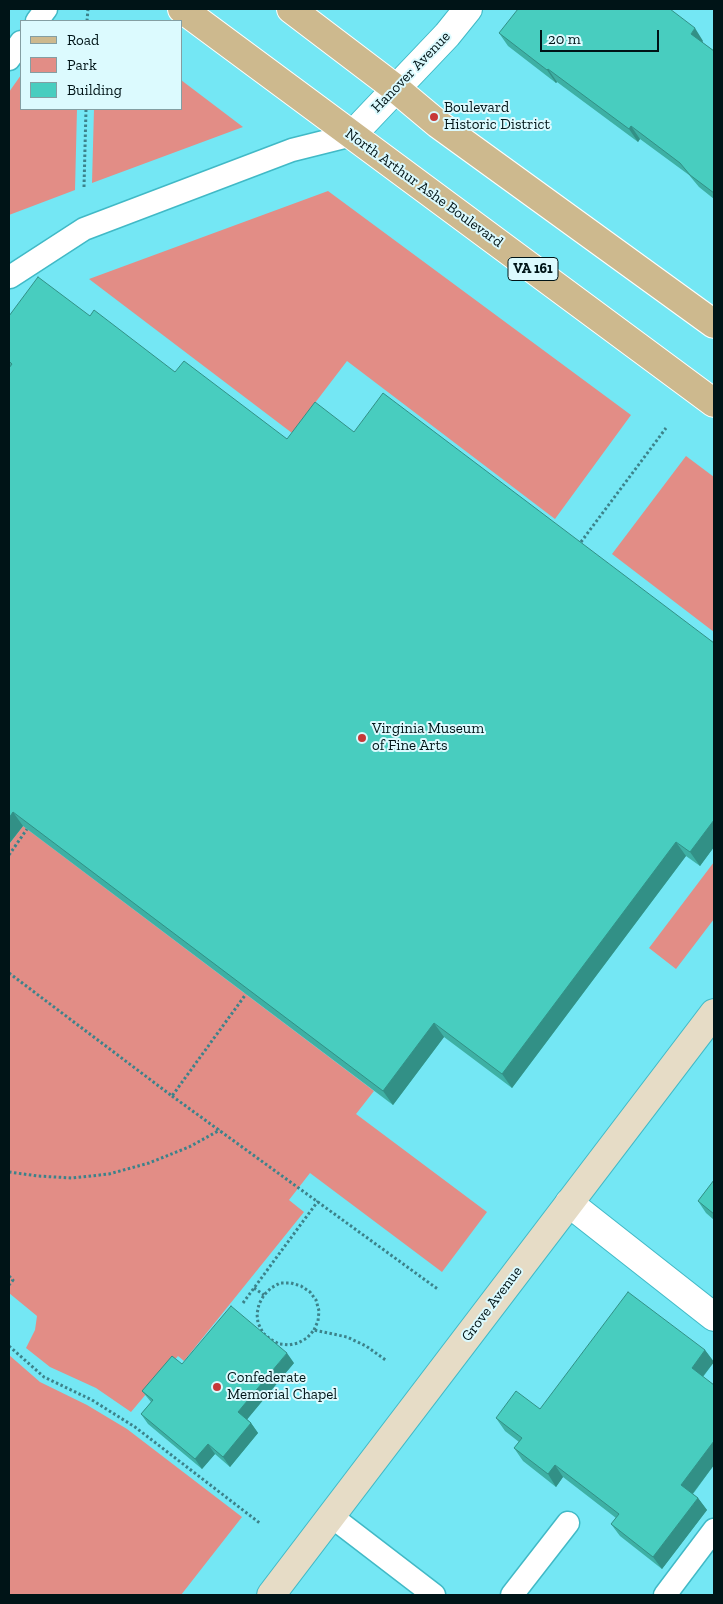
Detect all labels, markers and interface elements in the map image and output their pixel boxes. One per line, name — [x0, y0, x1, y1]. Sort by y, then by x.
legend — [20, 20, 182, 110]
scale bar — [543, 20, 662, 52]
street label: Hanover Avenue — [368, 28, 454, 116]
text: 20 m — [548, 30, 581, 48]
text: Road — [67, 31, 99, 49]
text: Park — [67, 56, 97, 74]
text: Building — [67, 81, 122, 99]
place label: Boulevard Historic District — [444, 99, 550, 134]
marker: Boulevard Historic District — [428, 111, 440, 123]
street label: North Arthur Ashe Boulevard — [342, 125, 506, 251]
road number: VA 161 — [508, 258, 558, 280]
place label: Virginia Museum of Fine Arts — [372, 720, 484, 755]
marker: Virginia Museum of Fine Arts — [356, 732, 368, 744]
street label: Grove Avenue — [458, 1263, 526, 1345]
place label: Confederate Memorial Chapel — [227, 1369, 337, 1404]
marker: Confederate Memorial Chapel — [211, 1381, 223, 1393]

